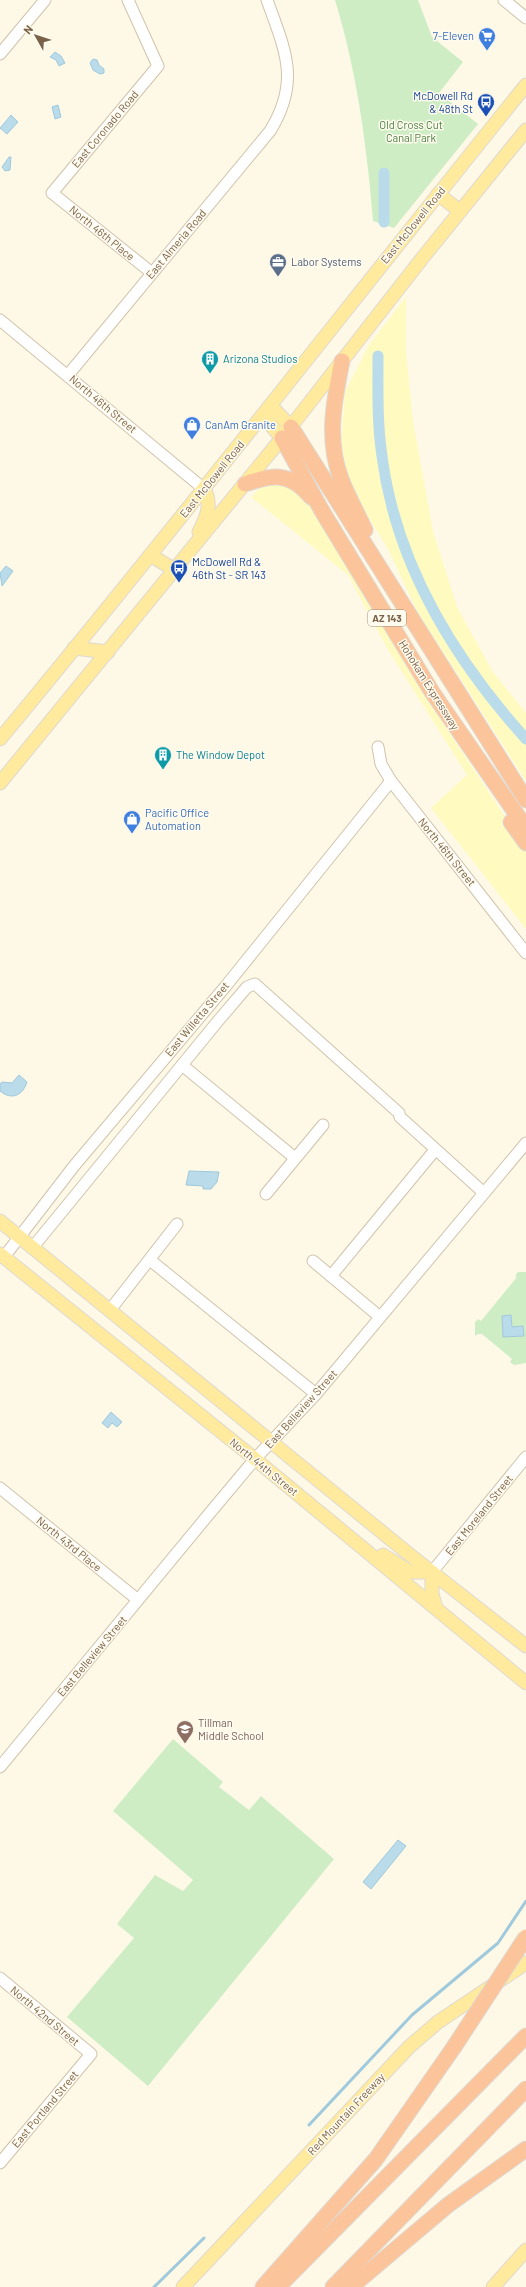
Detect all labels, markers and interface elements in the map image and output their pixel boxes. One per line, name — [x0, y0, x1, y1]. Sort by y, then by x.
north arrow — [16, 16, 56, 56]
text: N — [20, 22, 35, 36]
supermarket icon: 7-Eleven — [477, 26, 497, 51]
place label: 7-Eleven — [433, 29, 474, 42]
street label: East Coronado Road — [69, 88, 141, 170]
place label: McDowell Rd & 48th St — [413, 89, 473, 115]
bus stop icon: McDowell Rd & 48th St — [476, 92, 496, 117]
park label: Old Cross Cut Canal Park — [379, 118, 443, 144]
street label: East McDowell Road — [378, 184, 448, 266]
street label: North 46th Place — [67, 202, 138, 263]
street label: East Almeria Road — [143, 206, 208, 281]
office icon: Labor Systems — [268, 252, 288, 277]
place label: Labor Systems — [291, 255, 362, 268]
building icon: Arizona Studios — [200, 349, 220, 374]
place label: Arizona Studios — [223, 352, 298, 365]
street label: North 46th Street — [67, 372, 140, 435]
shop icon: CanAm Granite — [182, 415, 202, 440]
place label: CanAm Granite — [205, 418, 276, 431]
street label: East McDowell Road — [177, 438, 247, 520]
place label: McDowell Rd & 46th St - SR 143 — [192, 555, 266, 581]
bus stop icon: McDowell Rd & 46th St - SR 143 — [169, 558, 189, 583]
road number: AZ 143 — [368, 610, 406, 626]
street label: Hohokam Expressway — [396, 637, 462, 732]
building icon: The Window Depot — [153, 745, 173, 770]
place label: The Window Depot — [176, 748, 265, 761]
place label: Pacific Office Automation — [145, 806, 209, 832]
shop icon: Pacific Office Automation — [122, 809, 142, 834]
street label: North 46th Street — [416, 815, 479, 888]
street label: East Willetta Street — [162, 979, 231, 1058]
street label: East Belleview Street — [262, 1367, 339, 1451]
street label: North 44th Street — [228, 1435, 301, 1498]
street label: East Moreland Street — [442, 1472, 515, 1558]
street label: North 43rd Place — [34, 1513, 105, 1574]
street label: East Belleview Street — [54, 1613, 129, 1699]
place label: Tillman Middle School — [198, 1716, 264, 1742]
school or university icon: Tillman Middle School — [175, 1719, 195, 1744]
street label: North 42nd Street — [8, 1983, 82, 2048]
street label: East Portland Street — [9, 2068, 81, 2150]
street label: Red Mountain Freeway — [304, 2070, 387, 2157]

